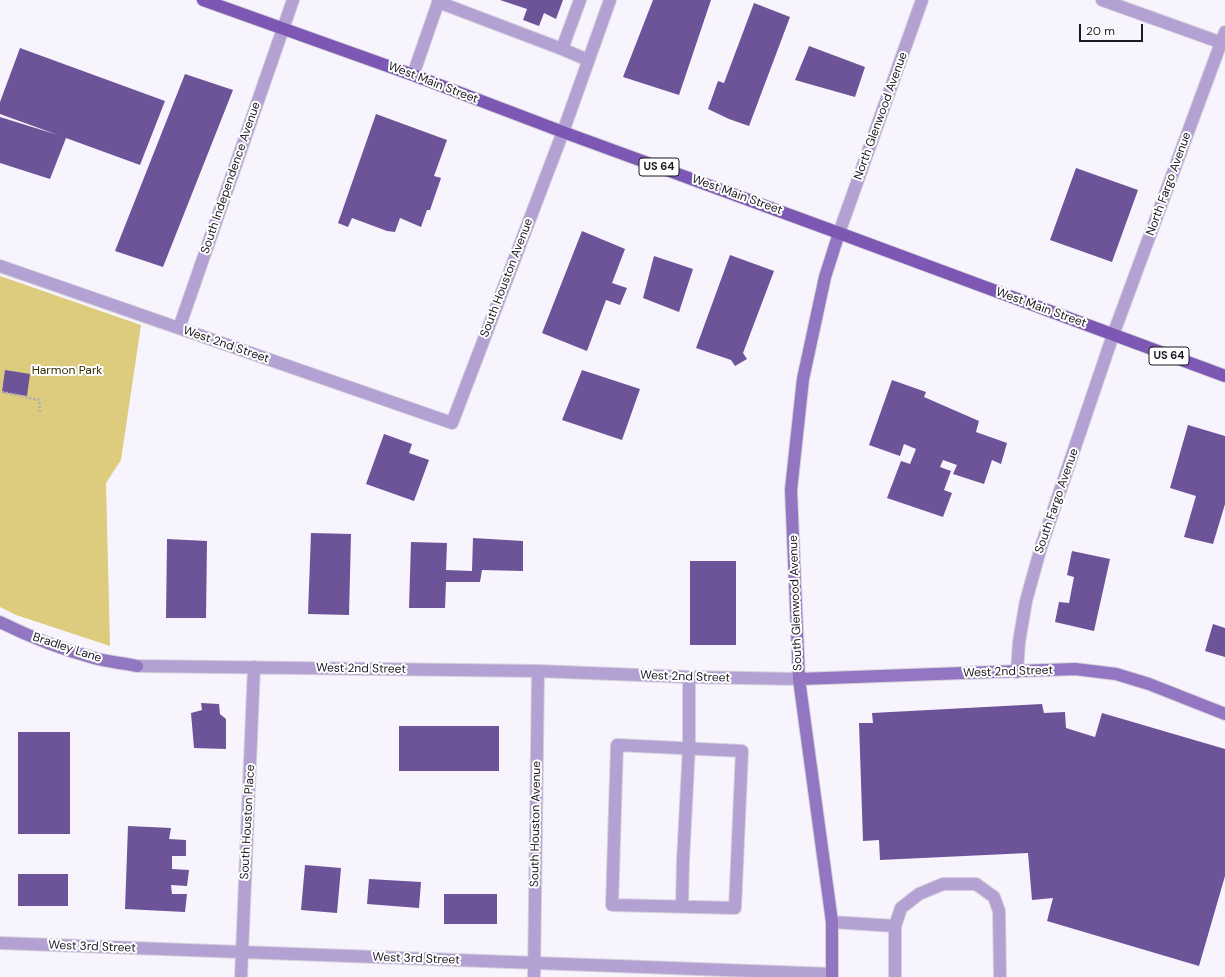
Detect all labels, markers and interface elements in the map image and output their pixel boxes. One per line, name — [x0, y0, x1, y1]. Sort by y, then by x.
scale bar — [1081, 16, 1145, 42]
text: 20 m — [1086, 23, 1115, 39]
street label: North Glenwood Avenue — [851, 50, 911, 182]
street label: West Main Street — [386, 59, 480, 107]
street label: South Independence Avenue — [198, 100, 264, 256]
street label: North Fargo Avenue — [1144, 130, 1194, 238]
road number: US 64 — [639, 158, 679, 176]
street label: West Main Street — [690, 172, 784, 218]
street label: South Houston Avenue — [478, 217, 536, 339]
street label: West Main Street — [994, 285, 1088, 331]
street label: West 2nd Street — [181, 324, 271, 366]
road number: US 64 — [1149, 347, 1189, 365]
park label: Harmon Park — [32, 364, 102, 378]
street label: South Fargo Avenue — [1032, 447, 1082, 555]
street label: South Glenwood Avenue — [786, 535, 806, 671]
street label: Bradley Lane — [31, 630, 103, 666]
street label: West 2nd Street — [316, 661, 406, 677]
street label: West 2nd Street — [963, 663, 1053, 681]
street label: West 2nd Street — [640, 668, 730, 686]
street label: South Houston Avenue — [528, 761, 544, 887]
street label: South Houston Place — [238, 764, 258, 880]
street label: West 3rd Street — [48, 938, 136, 956]
street label: West 3rd Street — [372, 950, 460, 968]

